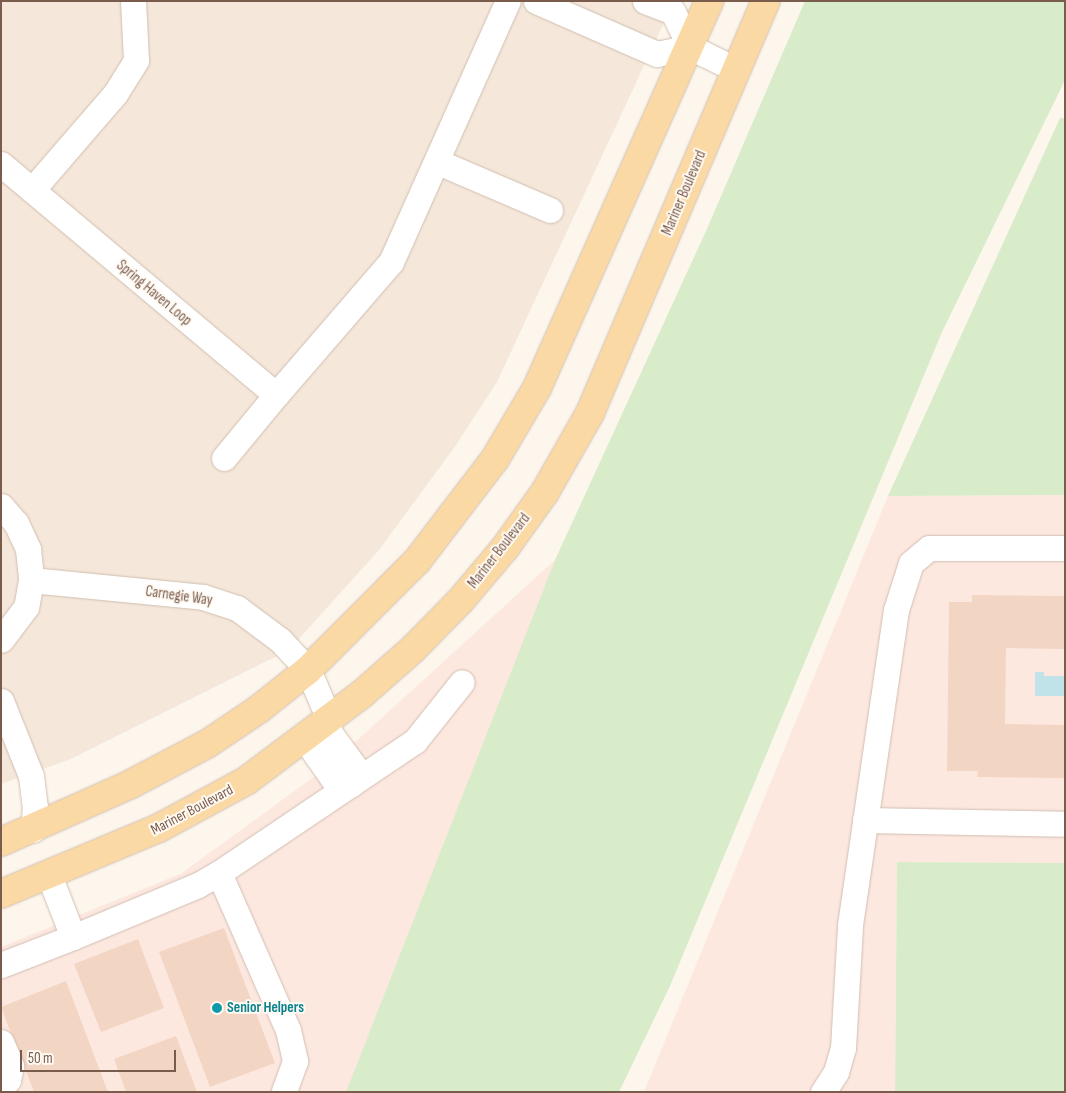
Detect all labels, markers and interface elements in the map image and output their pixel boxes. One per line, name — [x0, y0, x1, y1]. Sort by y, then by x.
street label: Mariner Boulevard — [658, 148, 710, 238]
street label: Spring Haven Loop — [113, 256, 195, 330]
street label: Mariner Boulevard — [464, 510, 534, 592]
street label: Carnegie Way — [144, 582, 214, 610]
street label: Mariner Boulevard — [148, 781, 236, 839]
place label: Senior Helpers — [227, 999, 304, 1017]
marker: Senior Helpers — [211, 1002, 223, 1014]
scale bar — [22, 1040, 179, 1072]
text: 50 m — [28, 1049, 53, 1068]

